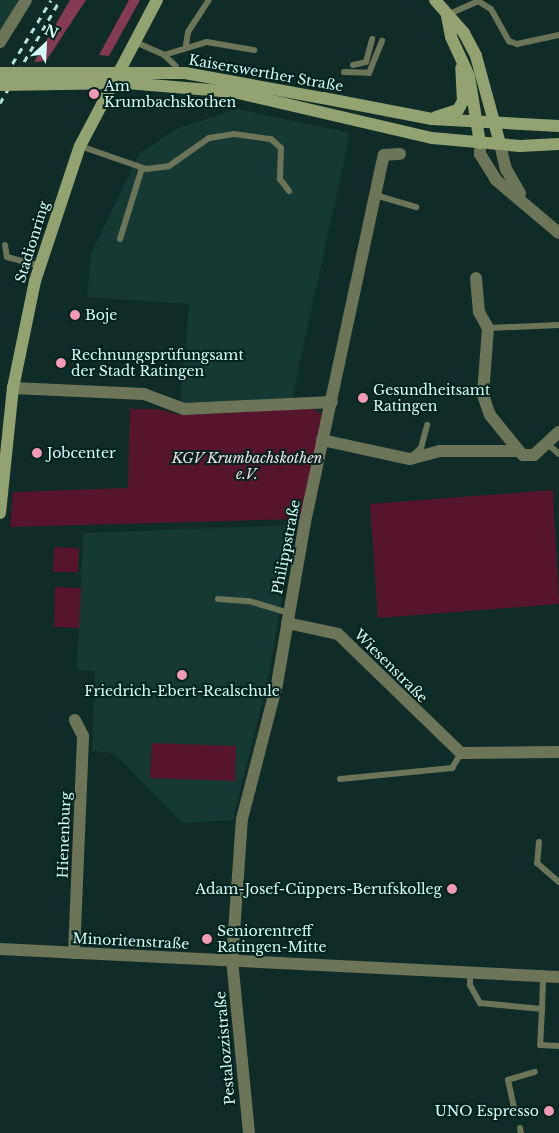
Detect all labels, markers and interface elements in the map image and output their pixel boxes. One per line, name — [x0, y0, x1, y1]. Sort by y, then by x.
north arrow — [20, 20, 70, 70]
text: N — [42, 20, 61, 42]
street label: Kaiserswerther Straße — [187, 51, 345, 95]
place label: Am Krumbachskothen — [104, 78, 236, 110]
marker: Am Krumbachskothen — [88, 88, 100, 100]
street label: Stadionring — [12, 199, 52, 285]
place label: Boje — [85, 307, 117, 323]
marker: Boje — [69, 309, 81, 321]
place label: Rechnungsprüfungsamt der Stadt Ratingen — [71, 347, 244, 380]
marker: Rechnungsprüfungsamt der Stadt Ratingen — [55, 357, 67, 369]
place label: Gesundheitsamt Ratingen — [373, 382, 490, 414]
marker: Gesundheitsamt Ratingen — [357, 392, 369, 404]
place label: Jobcenter — [47, 445, 116, 461]
marker: Jobcenter — [31, 447, 43, 459]
park label: KGV Krumbachskothen e.V. — [171, 450, 323, 482]
street label: Philippstraße — [269, 498, 303, 596]
street label: Wiesenstraße — [351, 626, 431, 706]
marker: Friedrich-Ebert-Realschule — [176, 669, 188, 681]
place label: Friedrich-Ebert-Realschule — [84, 683, 280, 699]
street label: Hienenburg — [54, 791, 74, 879]
place label: Adam-Josef-Cüppers-Berufskolleg — [195, 881, 442, 897]
marker: Adam-Josef-Cüppers-Berufskolleg — [446, 883, 458, 895]
place label: Seniorentreff Ratingen-Mitte — [217, 923, 326, 956]
street label: Minoritenstraße — [72, 930, 190, 952]
marker: Seniorentreff Ratingen-Mitte — [201, 933, 213, 945]
street label: Pestalozzistraße — [212, 990, 238, 1106]
place label: UNO Espresso — [435, 1103, 539, 1119]
marker: UNO Espresso — [543, 1105, 555, 1117]

